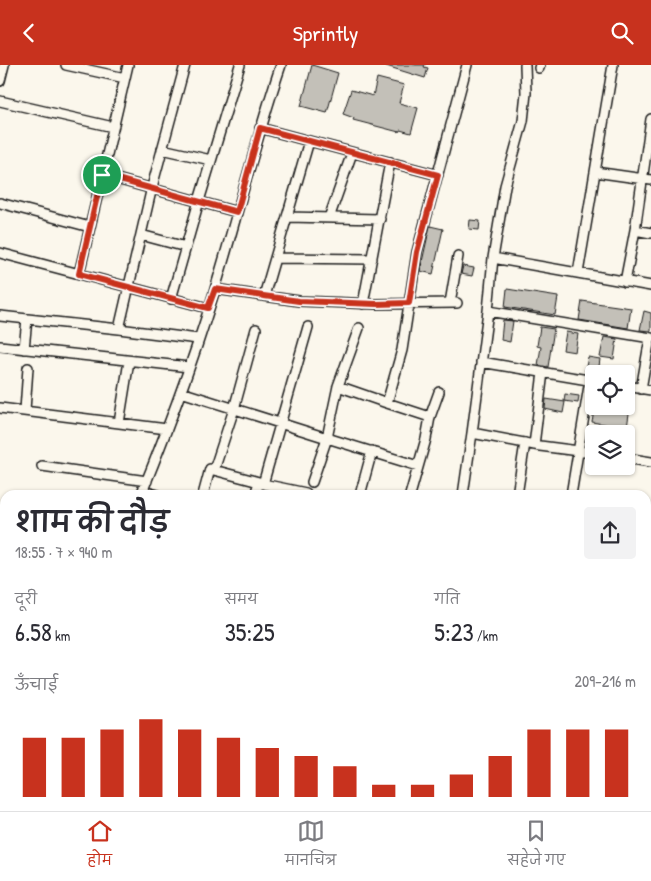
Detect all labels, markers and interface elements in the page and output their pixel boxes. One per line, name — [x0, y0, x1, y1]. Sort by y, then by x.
text: Sprintly — [293, 18, 358, 48]
icon: back — [15, 19, 43, 47]
icon: search — [608, 19, 636, 47]
pin — [81, 154, 123, 196]
icon: arrive — [88, 161, 116, 189]
map controls — [585, 365, 635, 475]
button: locate — [585, 365, 635, 415]
button: layers — [585, 425, 635, 475]
text: शाम की दौड़ — [15, 503, 169, 541]
button: share — [584, 507, 636, 559]
text: 18:55 · 7 × 940 m — [15, 541, 112, 563]
text: दूरी — [15, 589, 37, 608]
text: समय — [225, 589, 258, 608]
text: गति — [434, 589, 460, 608]
text: 6.58 — [15, 615, 52, 649]
text: 35:25 — [225, 615, 275, 649]
text: 5:23 — [434, 615, 474, 649]
text: km — [52, 626, 70, 645]
text: /km — [474, 626, 498, 645]
text: 209–216 m — [575, 670, 636, 692]
text: ऊँचाई — [15, 673, 58, 695]
tab: होम — [86, 817, 114, 876]
tab: मानचित्र — [285, 817, 336, 876]
tab: सहेजे गए — [508, 817, 565, 876]

